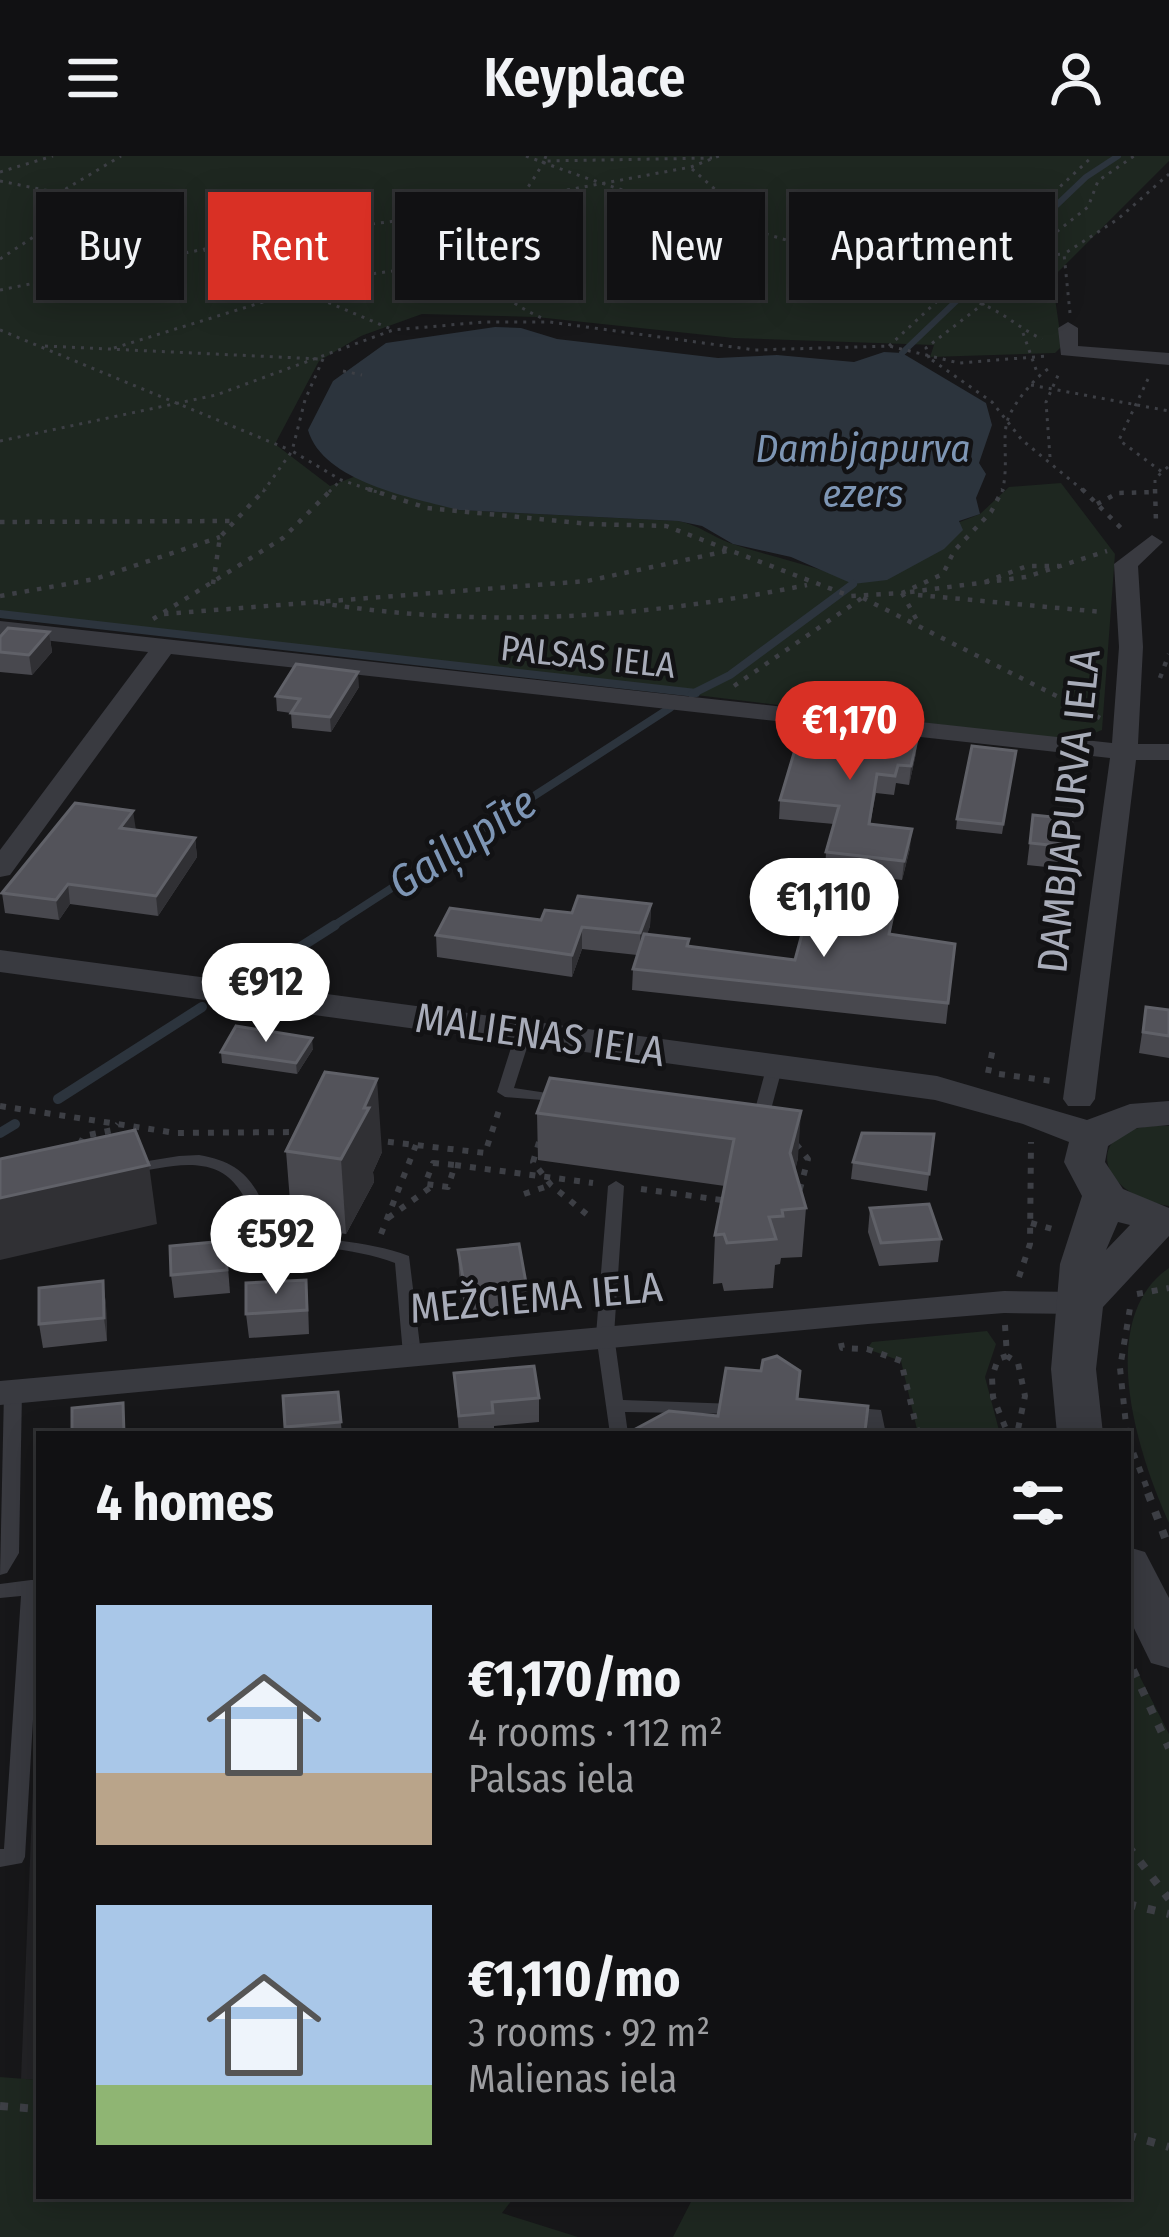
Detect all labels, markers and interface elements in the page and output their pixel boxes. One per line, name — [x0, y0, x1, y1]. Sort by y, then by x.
icon: menu — [60, 45, 126, 111]
icon: person — [1043, 45, 1109, 111]
text: Keyplace — [483, 46, 686, 110]
chip: Buy — [36, 192, 184, 300]
chip: Rent — [208, 192, 371, 300]
chip: Filters — [395, 192, 583, 300]
chip: New — [607, 192, 765, 300]
chip: Apartment — [789, 192, 1055, 300]
water label: Dambjapurva ezers — [755, 426, 971, 517]
street label: PALSAS IELA — [499, 626, 677, 688]
street label: DAMBJAPURVA IELA — [1027, 647, 1111, 975]
pin: €1,170 — [752, 681, 948, 783]
text: €1,170 — [802, 697, 898, 743]
water label: Gaiļupīte — [378, 775, 547, 911]
pin: €1,110 — [726, 858, 922, 960]
text: €1,110 — [777, 874, 871, 920]
pin: €912 — [195, 943, 337, 1045]
text: €912 — [229, 959, 303, 1005]
street label: MALIENAS IELA — [412, 993, 668, 1077]
pin: €592 — [205, 1195, 347, 1297]
text: €592 — [237, 1211, 315, 1257]
street label: MEŽCIEMA IELA — [408, 1262, 664, 1334]
icon: filters — [1005, 1470, 1071, 1536]
text: 4 homes — [96, 1472, 274, 1534]
text: €1,170/mo — [468, 1648, 681, 1710]
icon: home — [192, 1653, 336, 1797]
text: 4 rooms · 112 m² — [468, 1710, 723, 1756]
text: Palsas iela — [468, 1756, 635, 1802]
text: €1,110/mo — [468, 1948, 680, 2010]
icon: home — [192, 1953, 336, 2097]
text: 3 rooms · 92 m² — [468, 2010, 710, 2056]
text: Malienas iela — [468, 2056, 677, 2102]

